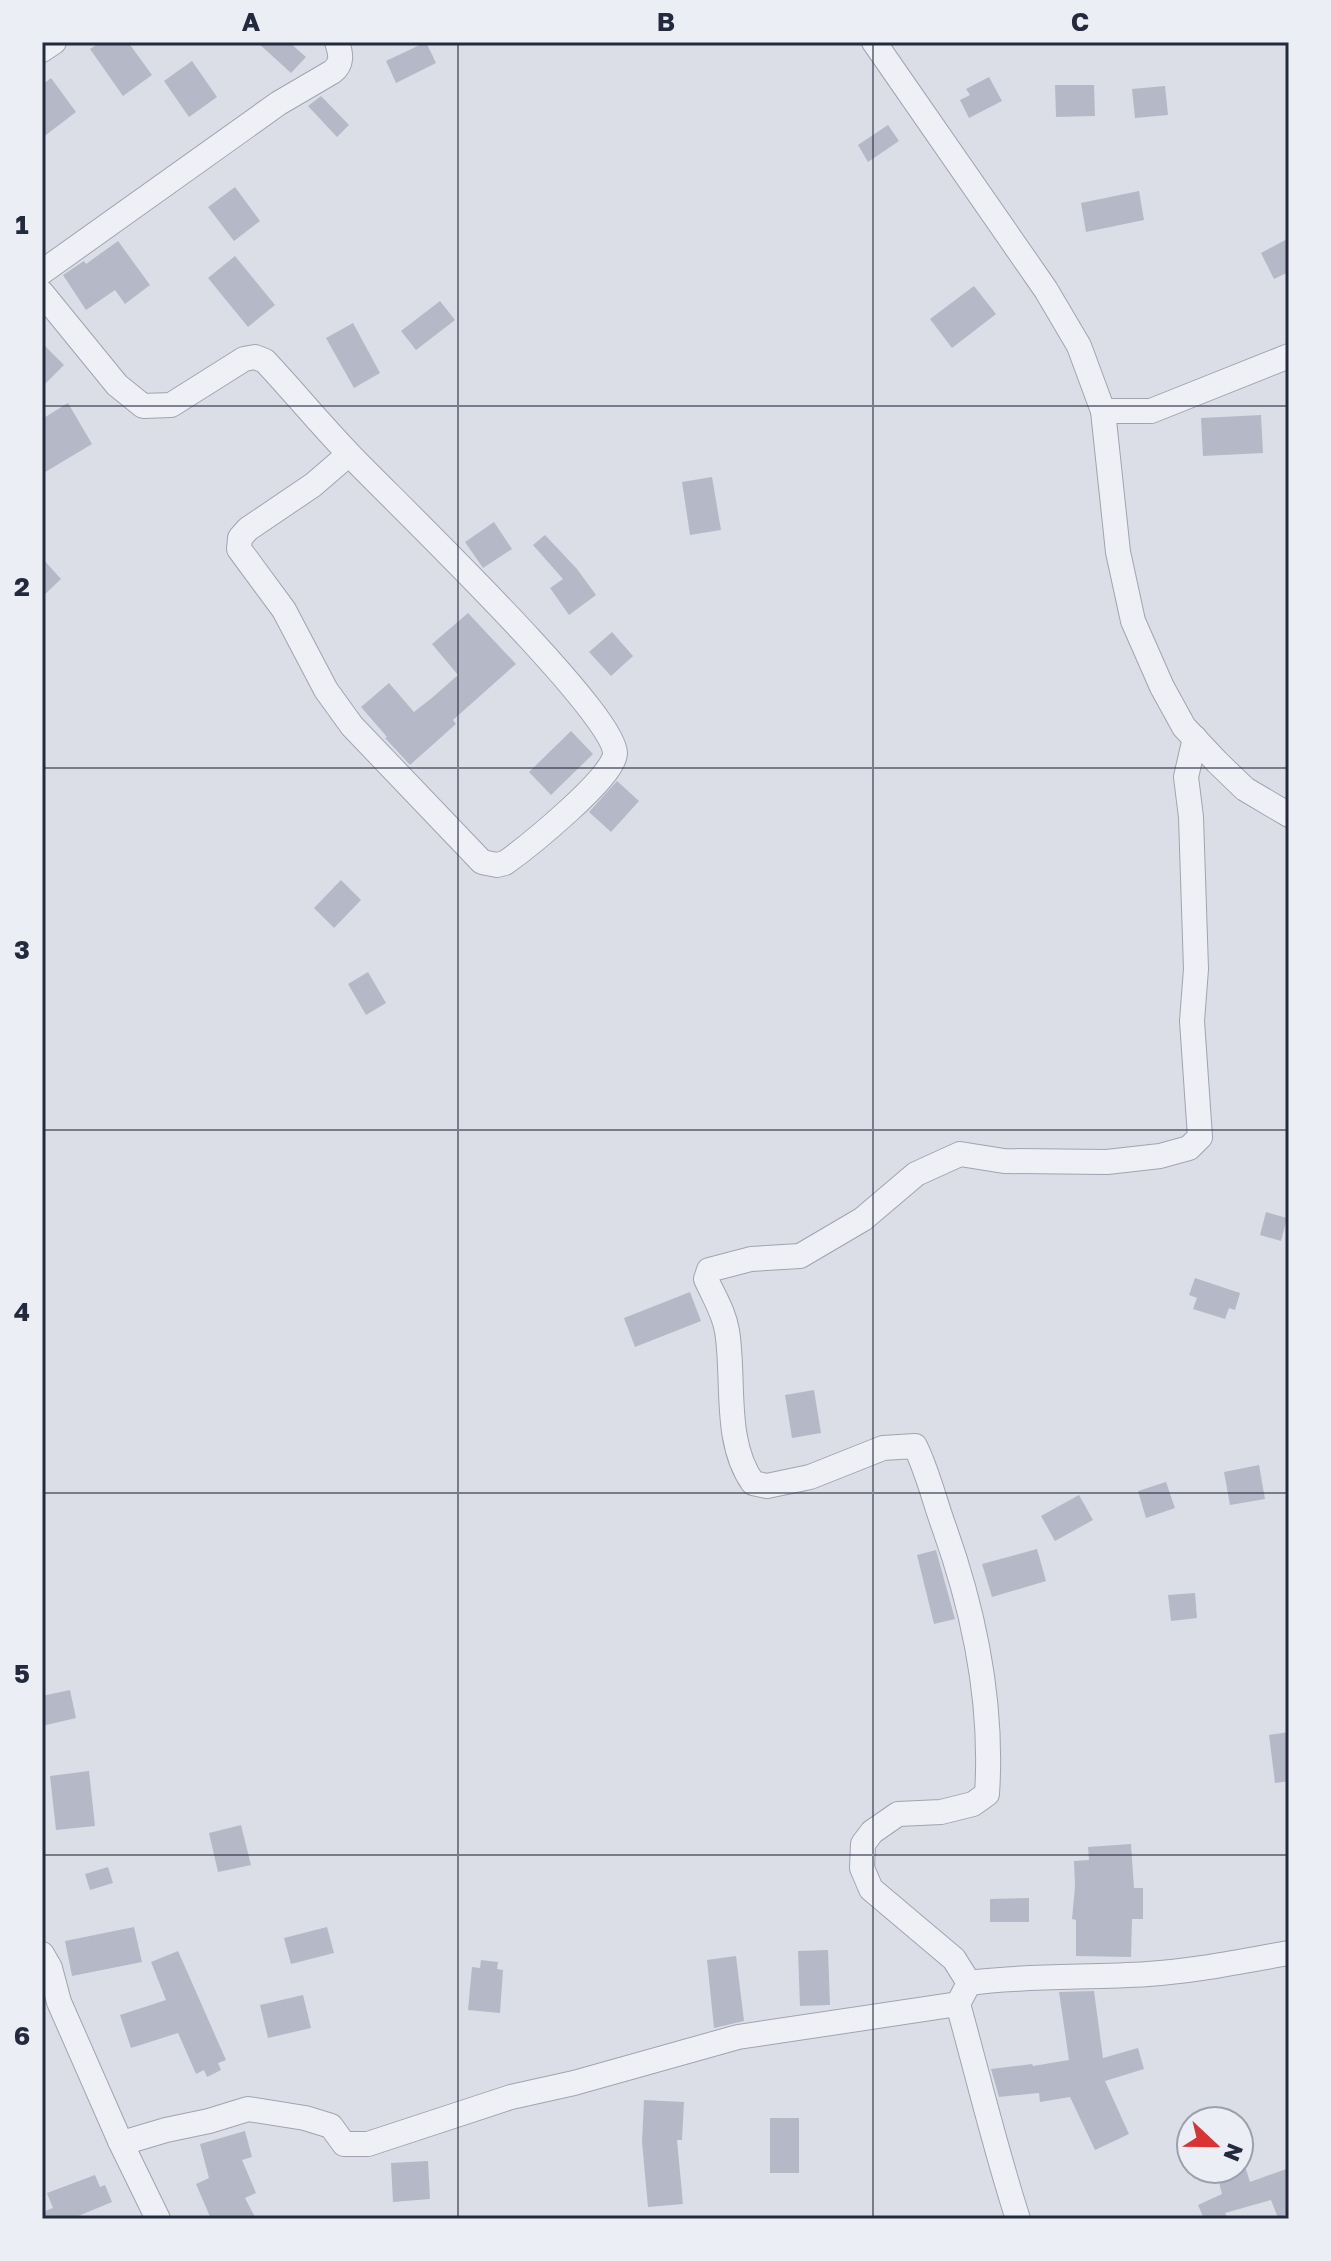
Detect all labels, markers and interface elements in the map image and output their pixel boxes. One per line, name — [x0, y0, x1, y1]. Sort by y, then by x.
text: A — [242, 6, 261, 37]
text: B — [657, 6, 675, 37]
text: C — [1071, 6, 1089, 37]
text: 1 — [15, 209, 29, 240]
text: 2 — [14, 571, 30, 602]
text: 3 — [14, 934, 30, 965]
text: 4 — [14, 1296, 30, 1327]
text: 5 — [14, 1658, 30, 1689]
text: 6 — [14, 2020, 30, 2051]
north arrow — [1175, 2105, 1255, 2185]
text: N — [1218, 2140, 1250, 2165]

